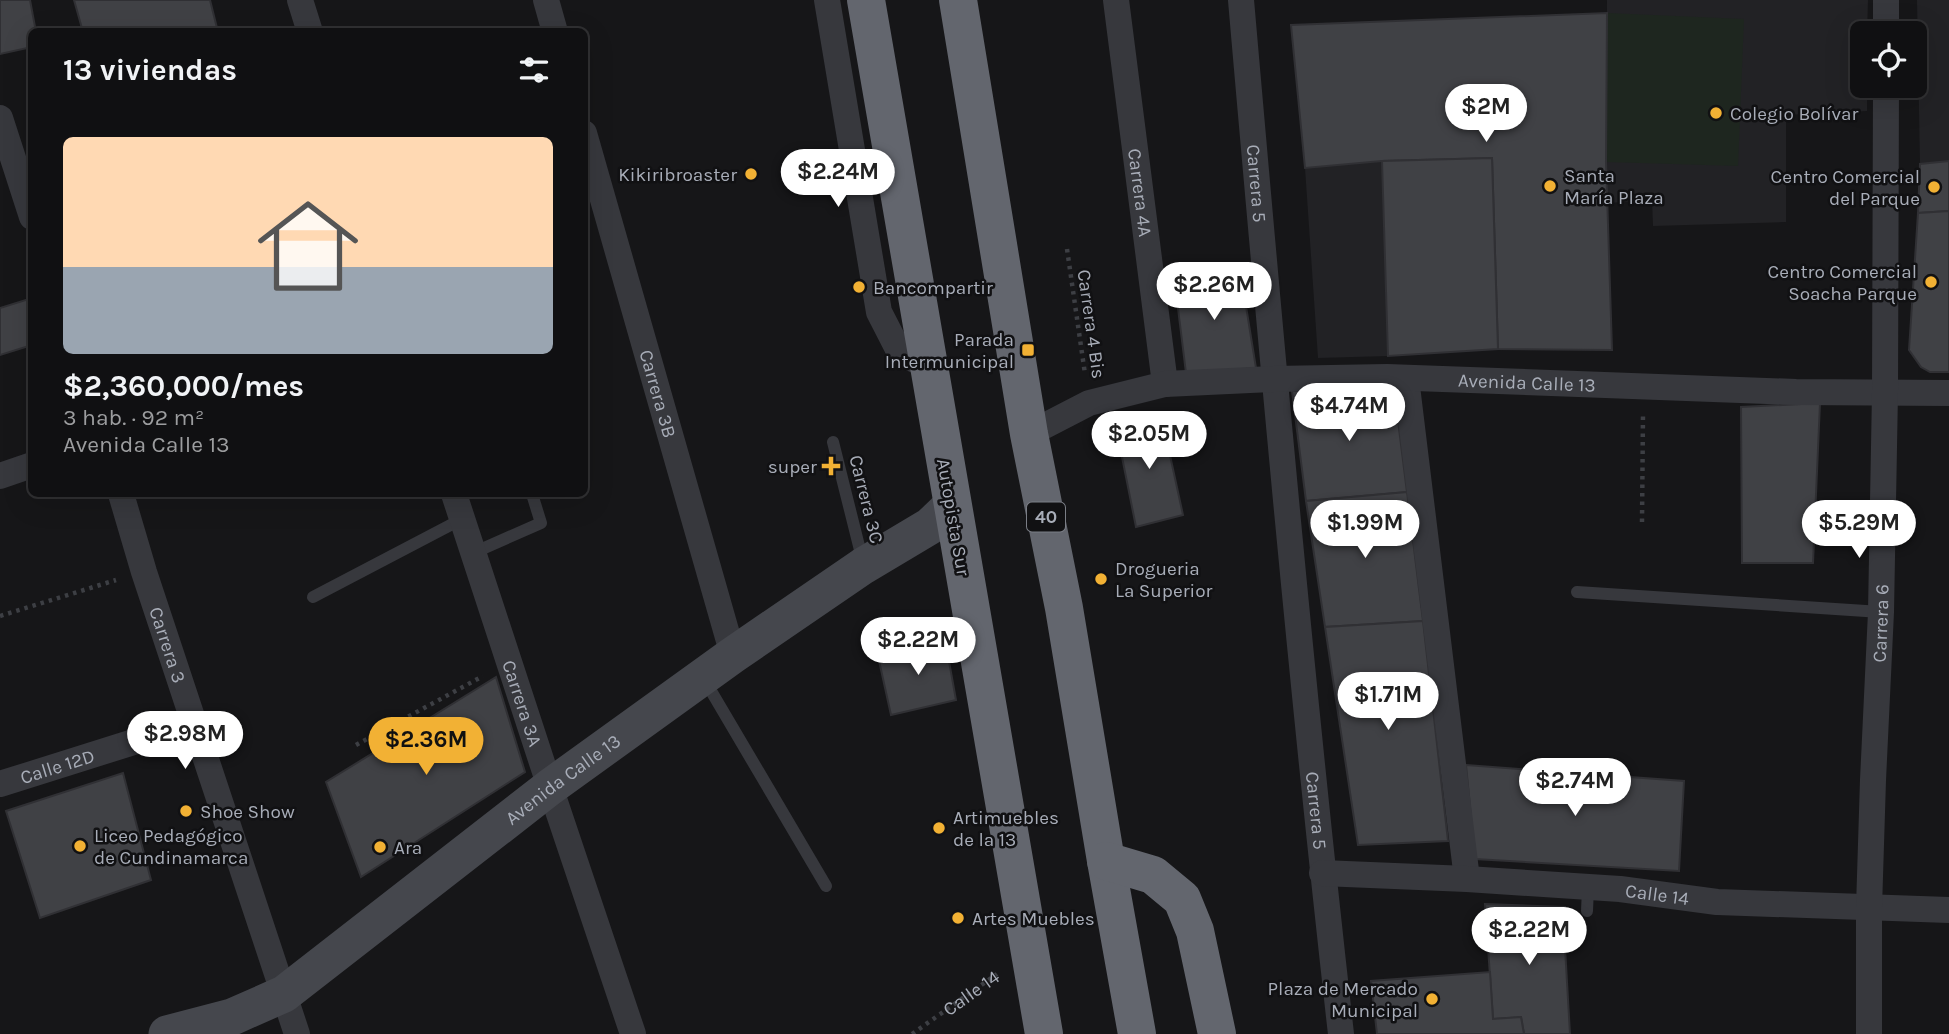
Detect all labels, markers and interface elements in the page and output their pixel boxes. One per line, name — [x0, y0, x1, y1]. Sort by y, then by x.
map controls — [1850, 21, 1927, 98]
button: locate — [1850, 21, 1927, 98]
icon: filters — [515, 51, 553, 89]
text: 13 viviendas — [63, 52, 237, 88]
pin: $2M — [1452, 85, 1520, 144]
text: $2M — [1461, 93, 1511, 120]
place label: Colegio Bolívar — [1730, 103, 1859, 125]
marker: Colegio Bolívar — [1708, 105, 1724, 121]
street label: Carrera 5 — [1242, 143, 1270, 223]
street label: Carrera 4A — [1123, 147, 1156, 238]
pin: $2.24M — [781, 150, 895, 209]
text: $2.24M — [797, 158, 879, 185]
place label: Kikiribroaster — [618, 164, 737, 186]
place label: Santa María Plaza — [1564, 165, 1664, 209]
marker: Kikiribroaster — [743, 166, 759, 182]
place label: Centro Comercial del Parque — [1771, 166, 1920, 210]
marker: Santa María Plaza — [1542, 178, 1558, 194]
marker: Centro Comercial del Parque — [1926, 179, 1942, 195]
icon: home — [245, 183, 371, 309]
place label: Centro Comercial Soacha Parque — [1768, 261, 1917, 305]
pin: $2.26M — [1157, 262, 1271, 322]
street label: Carrera 4 Bis — [1072, 268, 1110, 380]
text: $2.26M — [1173, 271, 1255, 298]
marker: Centro Comercial Soacha Parque — [1923, 274, 1939, 290]
place label: Bancompartir — [873, 277, 993, 299]
marker: Bancompartir — [851, 279, 867, 295]
place label: Parada Intermunicipal — [885, 329, 1014, 373]
marker: Parada Intermunicipal — [1020, 342, 1036, 358]
street label: Carrera 3B — [634, 347, 680, 440]
text: $2,360,000/mes — [63, 368, 304, 404]
street label: Avenida Calle 13 — [1458, 370, 1596, 397]
pin: $4.74M — [1292, 384, 1406, 443]
text: $4.74M — [1309, 392, 1389, 419]
text: 3 hab. · 92 m² — [63, 404, 204, 431]
pin: $2.05M — [1092, 412, 1206, 471]
text: $2.05M — [1108, 420, 1190, 447]
text: Avenida Calle 13 — [63, 431, 230, 458]
street label: Carrera 3C — [844, 453, 888, 546]
place label: super — [768, 456, 817, 478]
street label: Autopista Sur — [932, 457, 974, 578]
marker: super — [823, 458, 839, 474]
pin: $1.99M — [1308, 500, 1422, 560]
pin: $5.29M — [1802, 500, 1916, 560]
road number: 40 — [1027, 503, 1065, 532]
text: $1.99M — [1326, 509, 1404, 536]
text: $5.29M — [1818, 509, 1900, 536]
place label: Drogueria La Superior — [1115, 558, 1213, 602]
marker: Drogueria La Superior — [1093, 571, 1109, 587]
street label: Carrera 6 — [1869, 584, 1894, 663]
street label: Carrera 3 — [144, 604, 190, 686]
pin: $2.22M — [861, 618, 975, 677]
text: $2.22M — [877, 626, 959, 653]
street label: Carrera 3A — [497, 657, 546, 749]
pin: $1.71M — [1331, 672, 1445, 732]
text: $1.71M — [1354, 681, 1422, 708]
pin: $2.98M — [128, 712, 242, 771]
pin: $2.36M — [369, 718, 483, 777]
text: $2.98M — [143, 720, 227, 747]
text: $2.36M — [384, 726, 468, 753]
street label: Avenida Calle 13 — [501, 730, 625, 830]
street label: Calle 12D — [18, 745, 98, 789]
pin: $2.74M — [1518, 758, 1632, 818]
text: $2.74M — [1535, 767, 1615, 794]
street label: Carrera 5 — [1301, 771, 1331, 851]
place label: Shoe Show — [200, 801, 295, 823]
marker: Shoe Show — [178, 803, 194, 819]
place label: Artimuebles de la 13 — [953, 807, 1059, 851]
marker: Artimuebles de la 13 — [931, 820, 947, 836]
place label: Liceo Pedagógico de Cundinamarca — [94, 825, 248, 869]
place label: Ara — [394, 837, 422, 859]
marker: Liceo Pedagógico de Cundinamarca — [72, 838, 88, 854]
marker: Ara — [372, 839, 388, 855]
street label: Calle 14 — [1624, 880, 1691, 910]
place label: Artes Muebles — [972, 908, 1095, 930]
pin: $2.22M — [1472, 908, 1586, 967]
marker: Artes Muebles — [950, 910, 966, 926]
text: $2.22M — [1488, 916, 1570, 943]
street label: Calle 14 — [939, 966, 1004, 1021]
place label: Plaza de Mercado Municipal — [1268, 978, 1418, 1022]
marker: Plaza de Mercado Municipal — [1424, 991, 1440, 1007]

